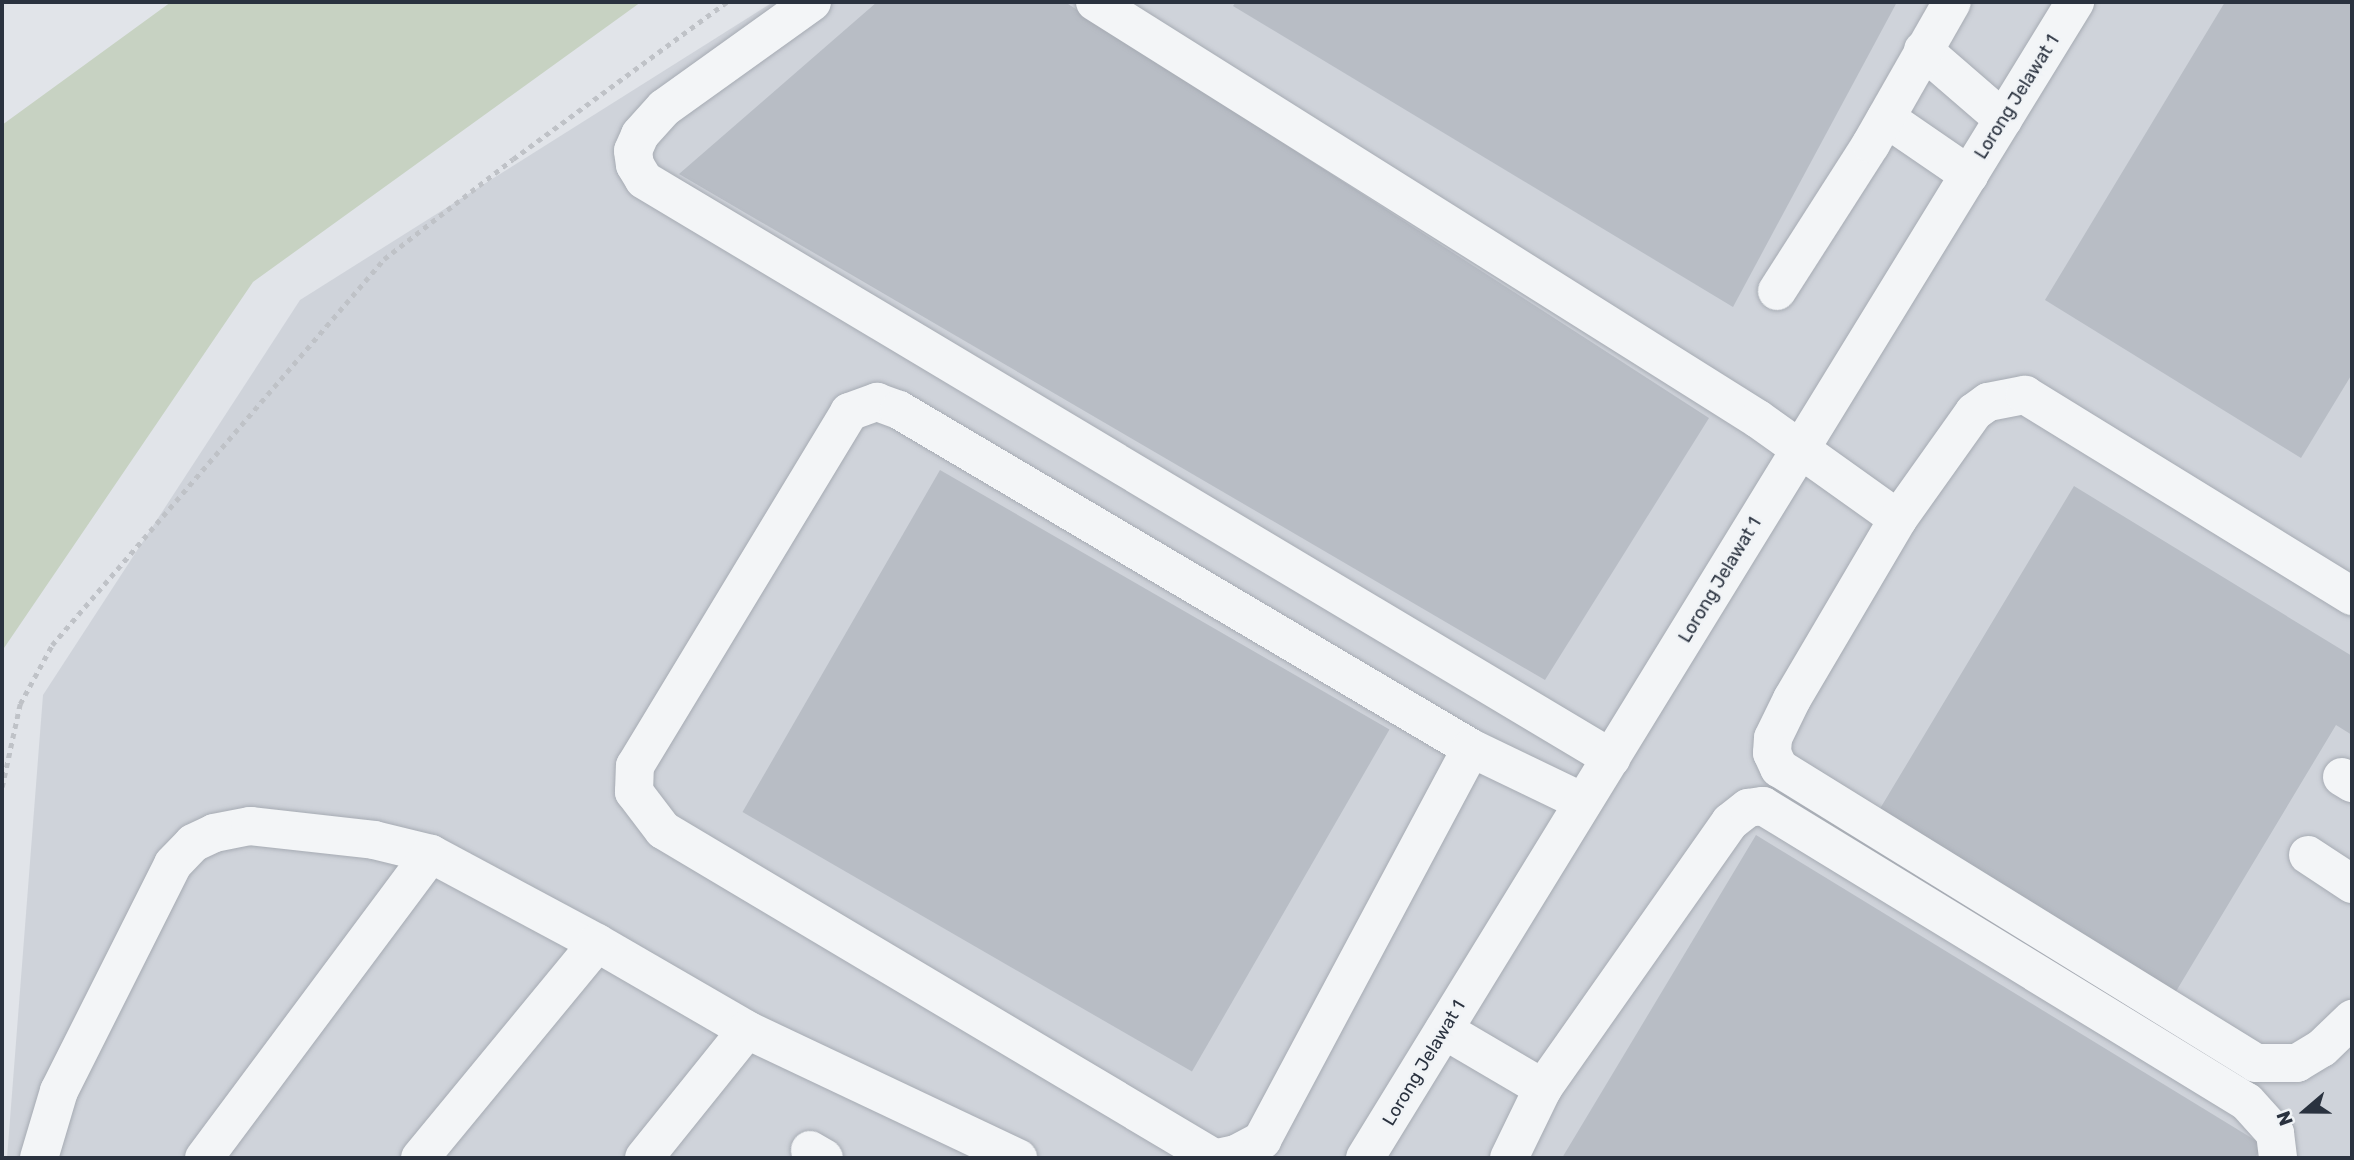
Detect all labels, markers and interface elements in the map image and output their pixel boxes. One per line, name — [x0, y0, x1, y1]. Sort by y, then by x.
street label: Lorong Jelawat 1 — [1970, 31, 2064, 163]
street label: Lorong Jelawat 1 — [1674, 513, 1766, 647]
street label: Lorong Jelawat 1 — [1378, 996, 1470, 1130]
north arrow — [2270, 1076, 2340, 1146]
text: N — [2272, 1108, 2298, 1129]

